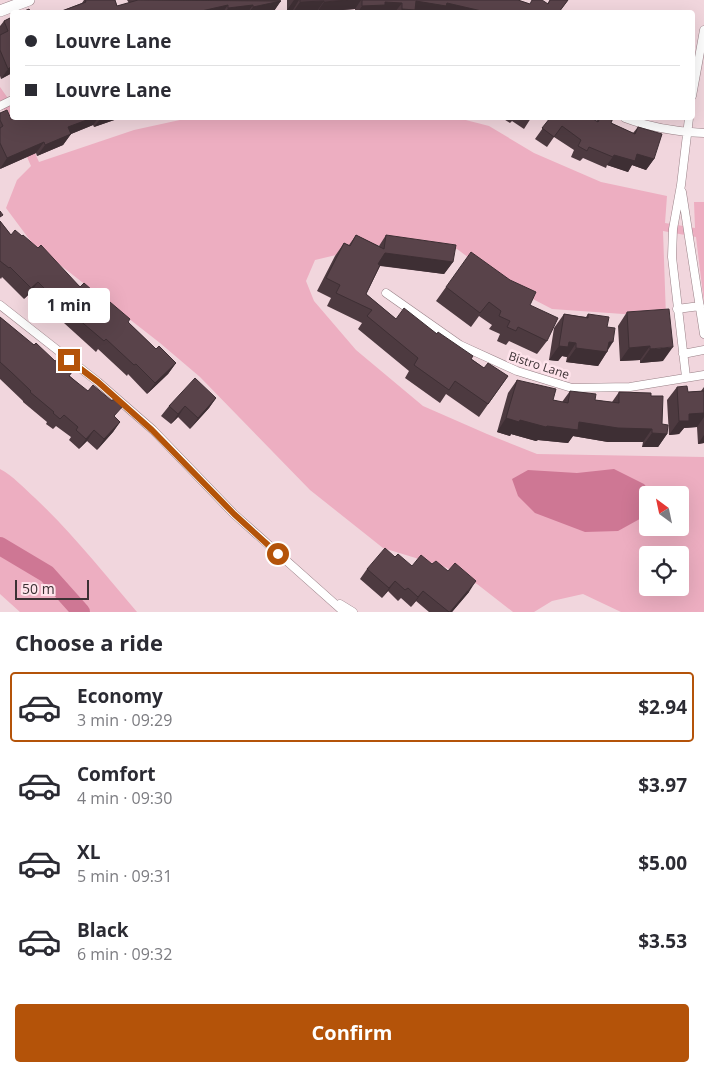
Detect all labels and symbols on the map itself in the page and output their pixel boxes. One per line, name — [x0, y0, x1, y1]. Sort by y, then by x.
callout: 1 min — [28, 288, 110, 322]
street label: Bistro Lane — [506, 347, 572, 383]
route end — [58, 349, 80, 371]
north arrow — [639, 486, 689, 536]
route start — [267, 543, 289, 565]
scale bar — [15, 577, 89, 600]

